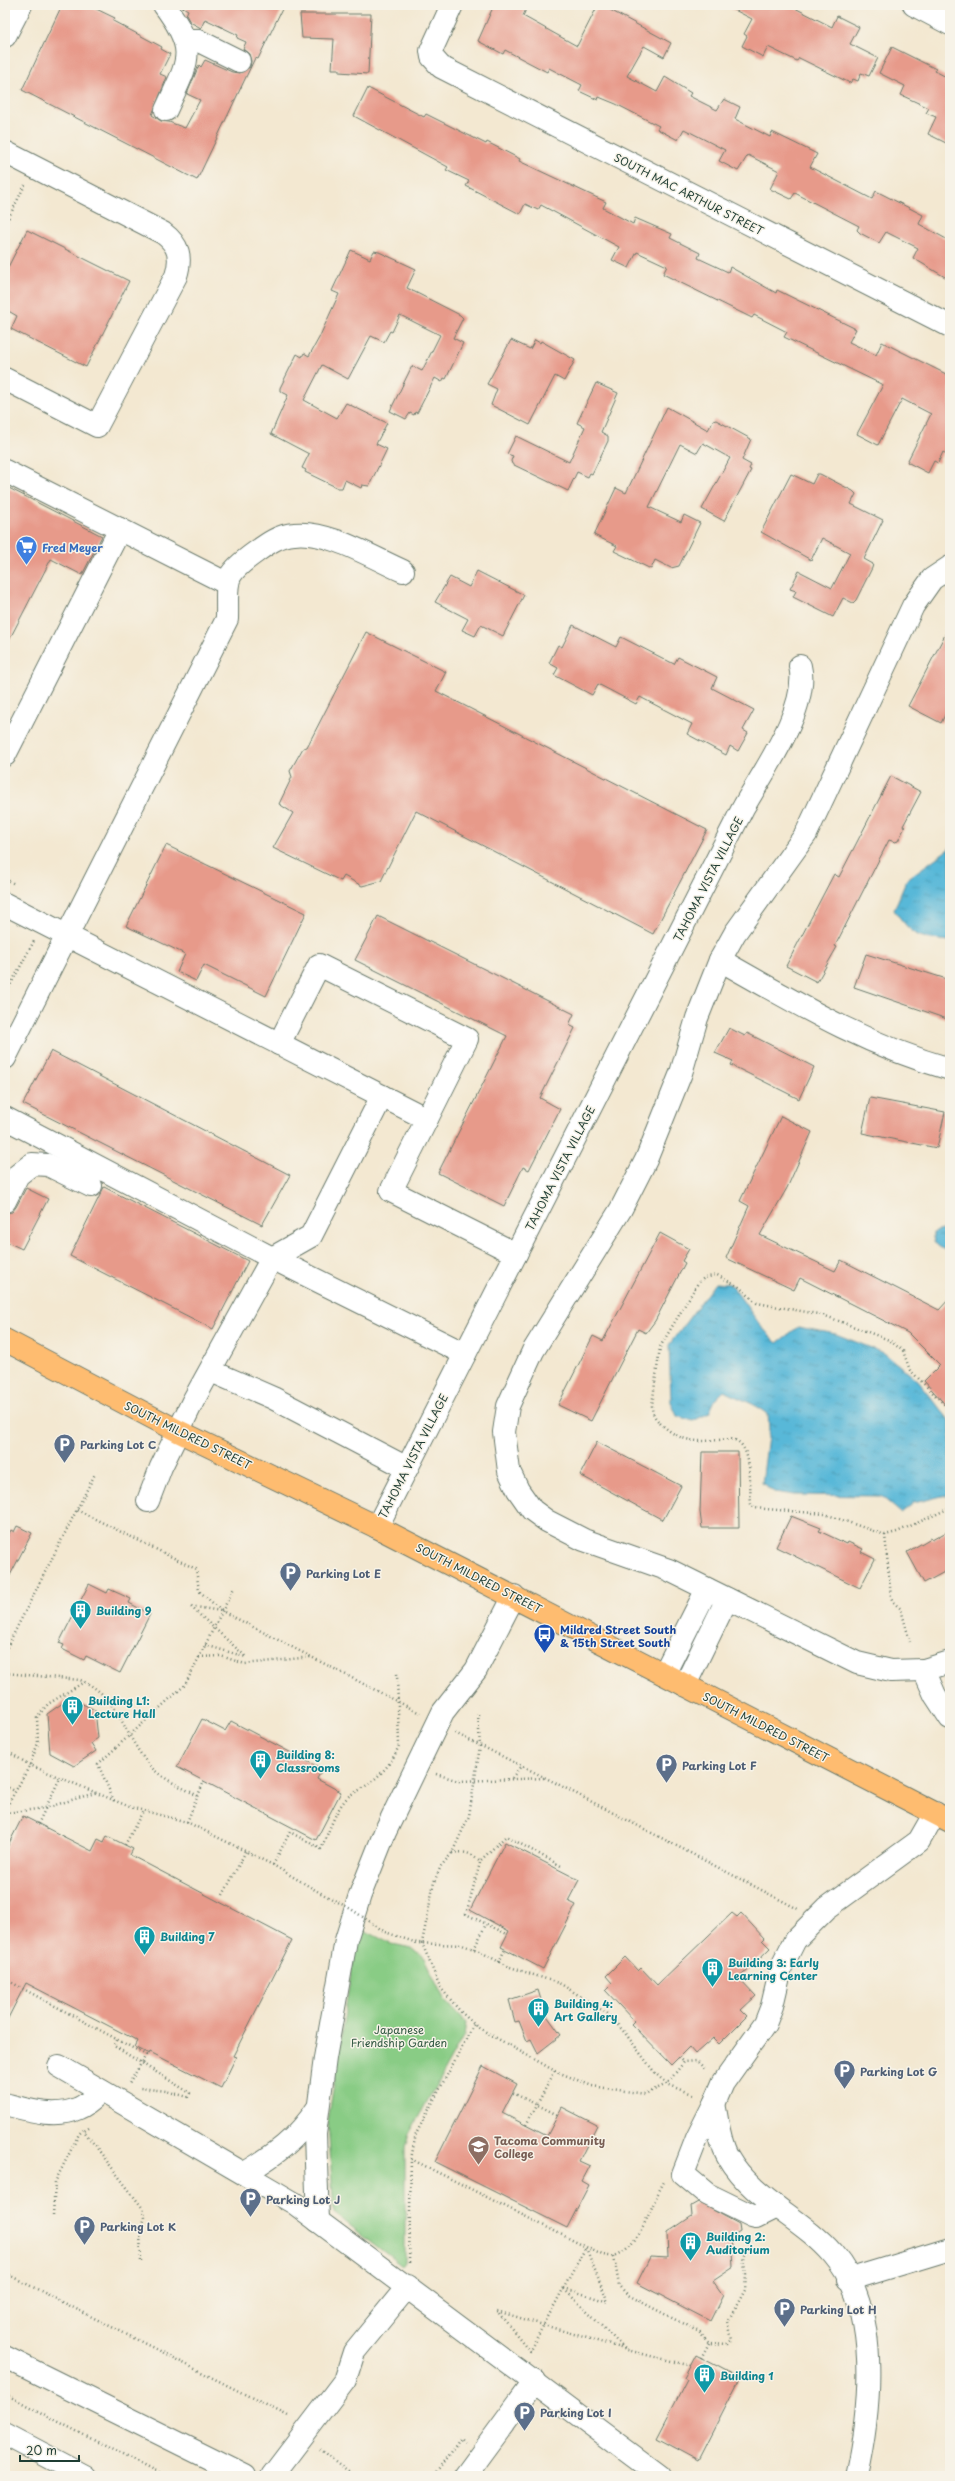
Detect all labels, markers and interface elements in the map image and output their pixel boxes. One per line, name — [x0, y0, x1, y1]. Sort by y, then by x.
street label: SOUTH MAC ARTHUR STREET — [611, 149, 767, 239]
supermarket icon: Fred Meyer — [13, 534, 39, 567]
place label: Fred Meyer — [42, 539, 103, 556]
street label: TAHOMA VISTA VILLAGE — [669, 813, 747, 945]
street label: TAHOMA VISTA VILLAGE — [521, 1102, 599, 1234]
street label: TAHOMA VISTA VILLAGE — [374, 1390, 452, 1522]
street label: SOUTH MILDRED STREET — [121, 1397, 255, 1473]
parking icon: Parking Lot C — [51, 1431, 77, 1464]
place label: Parking Lot C — [80, 1436, 156, 1453]
street label: SOUTH MILDRED STREET — [413, 1539, 546, 1618]
parking icon: Parking Lot E — [278, 1560, 304, 1593]
place label: Parking Lot E — [306, 1565, 381, 1582]
building icon: Building 9 — [68, 1597, 94, 1630]
place label: Building 9 — [96, 1602, 152, 1619]
place label: Mildred Street South & 15th Street South — [560, 1621, 676, 1651]
bus stop icon: Mildred Street South & 15th Street South — [532, 1622, 558, 1655]
street label: SOUTH MILDRED STREET — [700, 1688, 833, 1767]
place label: Building L1: Lecture Hall — [88, 1692, 155, 1722]
building icon: Building L1: Lecture Hall — [59, 1693, 85, 1726]
place label: Building 8: Classrooms — [276, 1746, 341, 1776]
building icon: Building 8: Classrooms — [248, 1747, 274, 1780]
parking icon: Parking Lot F — [654, 1752, 680, 1785]
place label: Parking Lot F — [682, 1757, 757, 1774]
building icon: Building 7 — [131, 1923, 157, 1956]
place label: Building 7 — [160, 1928, 215, 1945]
place label: Building 3: Early Learning Center — [728, 1954, 819, 1984]
building icon: Building 3: Early Learning Center — [700, 1955, 726, 1988]
place label: Building 4: Art Gallery — [553, 1995, 618, 2025]
building icon: Building 4: Art Gallery — [526, 1996, 552, 2029]
park label: Japanese Friendship Garden — [351, 2021, 447, 2051]
parking icon: Parking Lot G — [832, 2058, 858, 2091]
place label: Parking Lot G — [860, 2063, 938, 2080]
place label: Tacoma Community College — [494, 2132, 605, 2162]
school or university icon: Tacoma Community College — [465, 2133, 491, 2166]
parking icon: Parking Lot J — [237, 2186, 263, 2219]
place label: Parking Lot J — [266, 2191, 340, 2208]
parking icon: Parking Lot K — [72, 2213, 98, 2246]
place label: Parking Lot K — [100, 2218, 176, 2235]
place label: Building 2: Auditorium — [706, 2228, 770, 2258]
building icon: Building 2: Auditorium — [677, 2229, 703, 2262]
parking icon: Parking Lot H — [772, 2296, 798, 2329]
place label: Parking Lot H — [800, 2301, 876, 2318]
building icon: Building 1 — [692, 2362, 718, 2395]
place label: Building 1 — [720, 2367, 773, 2384]
parking icon: Parking Lot I — [512, 2399, 538, 2432]
place label: Parking Lot I — [540, 2404, 611, 2421]
scale bar — [20, 2437, 79, 2463]
text: 20 m — [26, 2441, 57, 2459]

